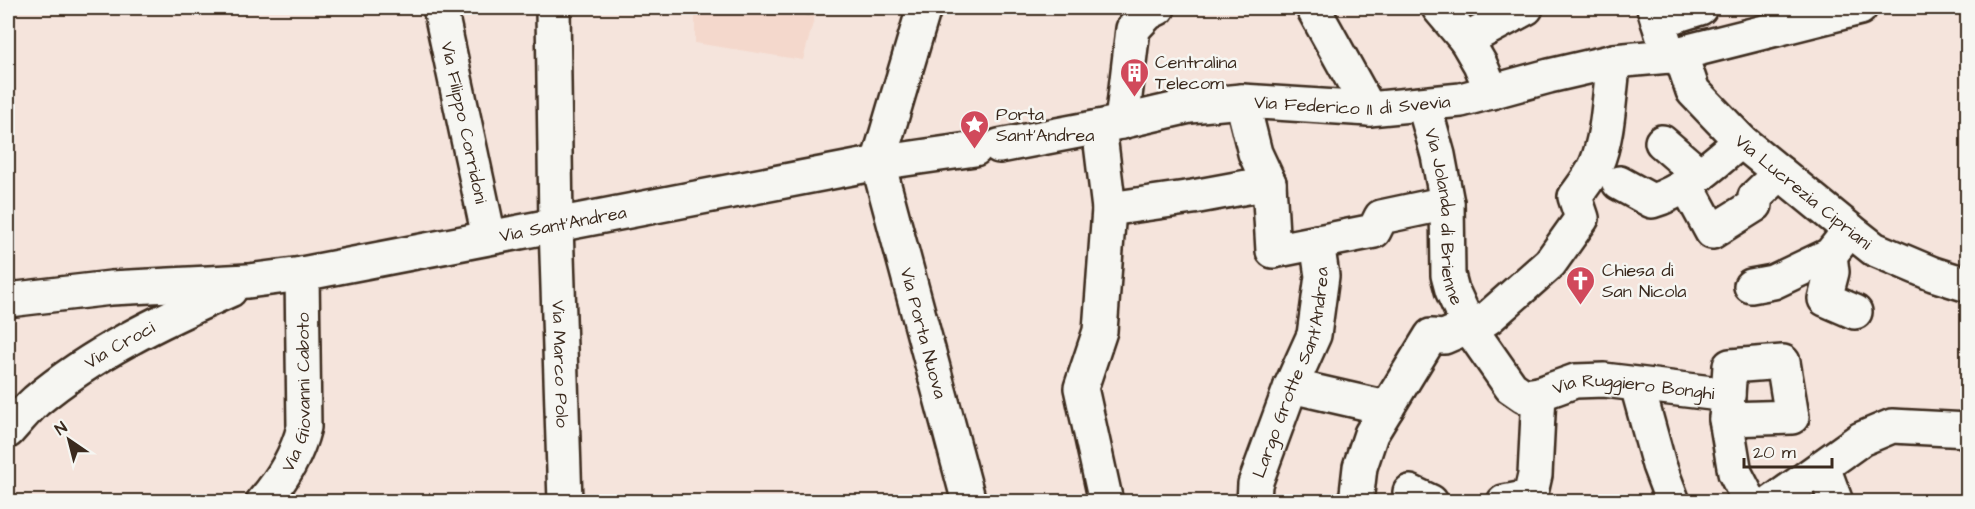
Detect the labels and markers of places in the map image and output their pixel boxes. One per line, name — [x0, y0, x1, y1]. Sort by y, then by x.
place label: Centralina Telecom — [1155, 50, 1237, 96]
building icon: Centralina Telecom — [1118, 56, 1150, 98]
place label: Porta Sant'Andrea — [996, 102, 1095, 148]
place icon: Porta Sant'Andrea — [959, 108, 991, 150]
place label: Chiesa di San Nicola — [1602, 258, 1686, 304]
church icon: Chiesa di San Nicola — [1565, 264, 1597, 306]

